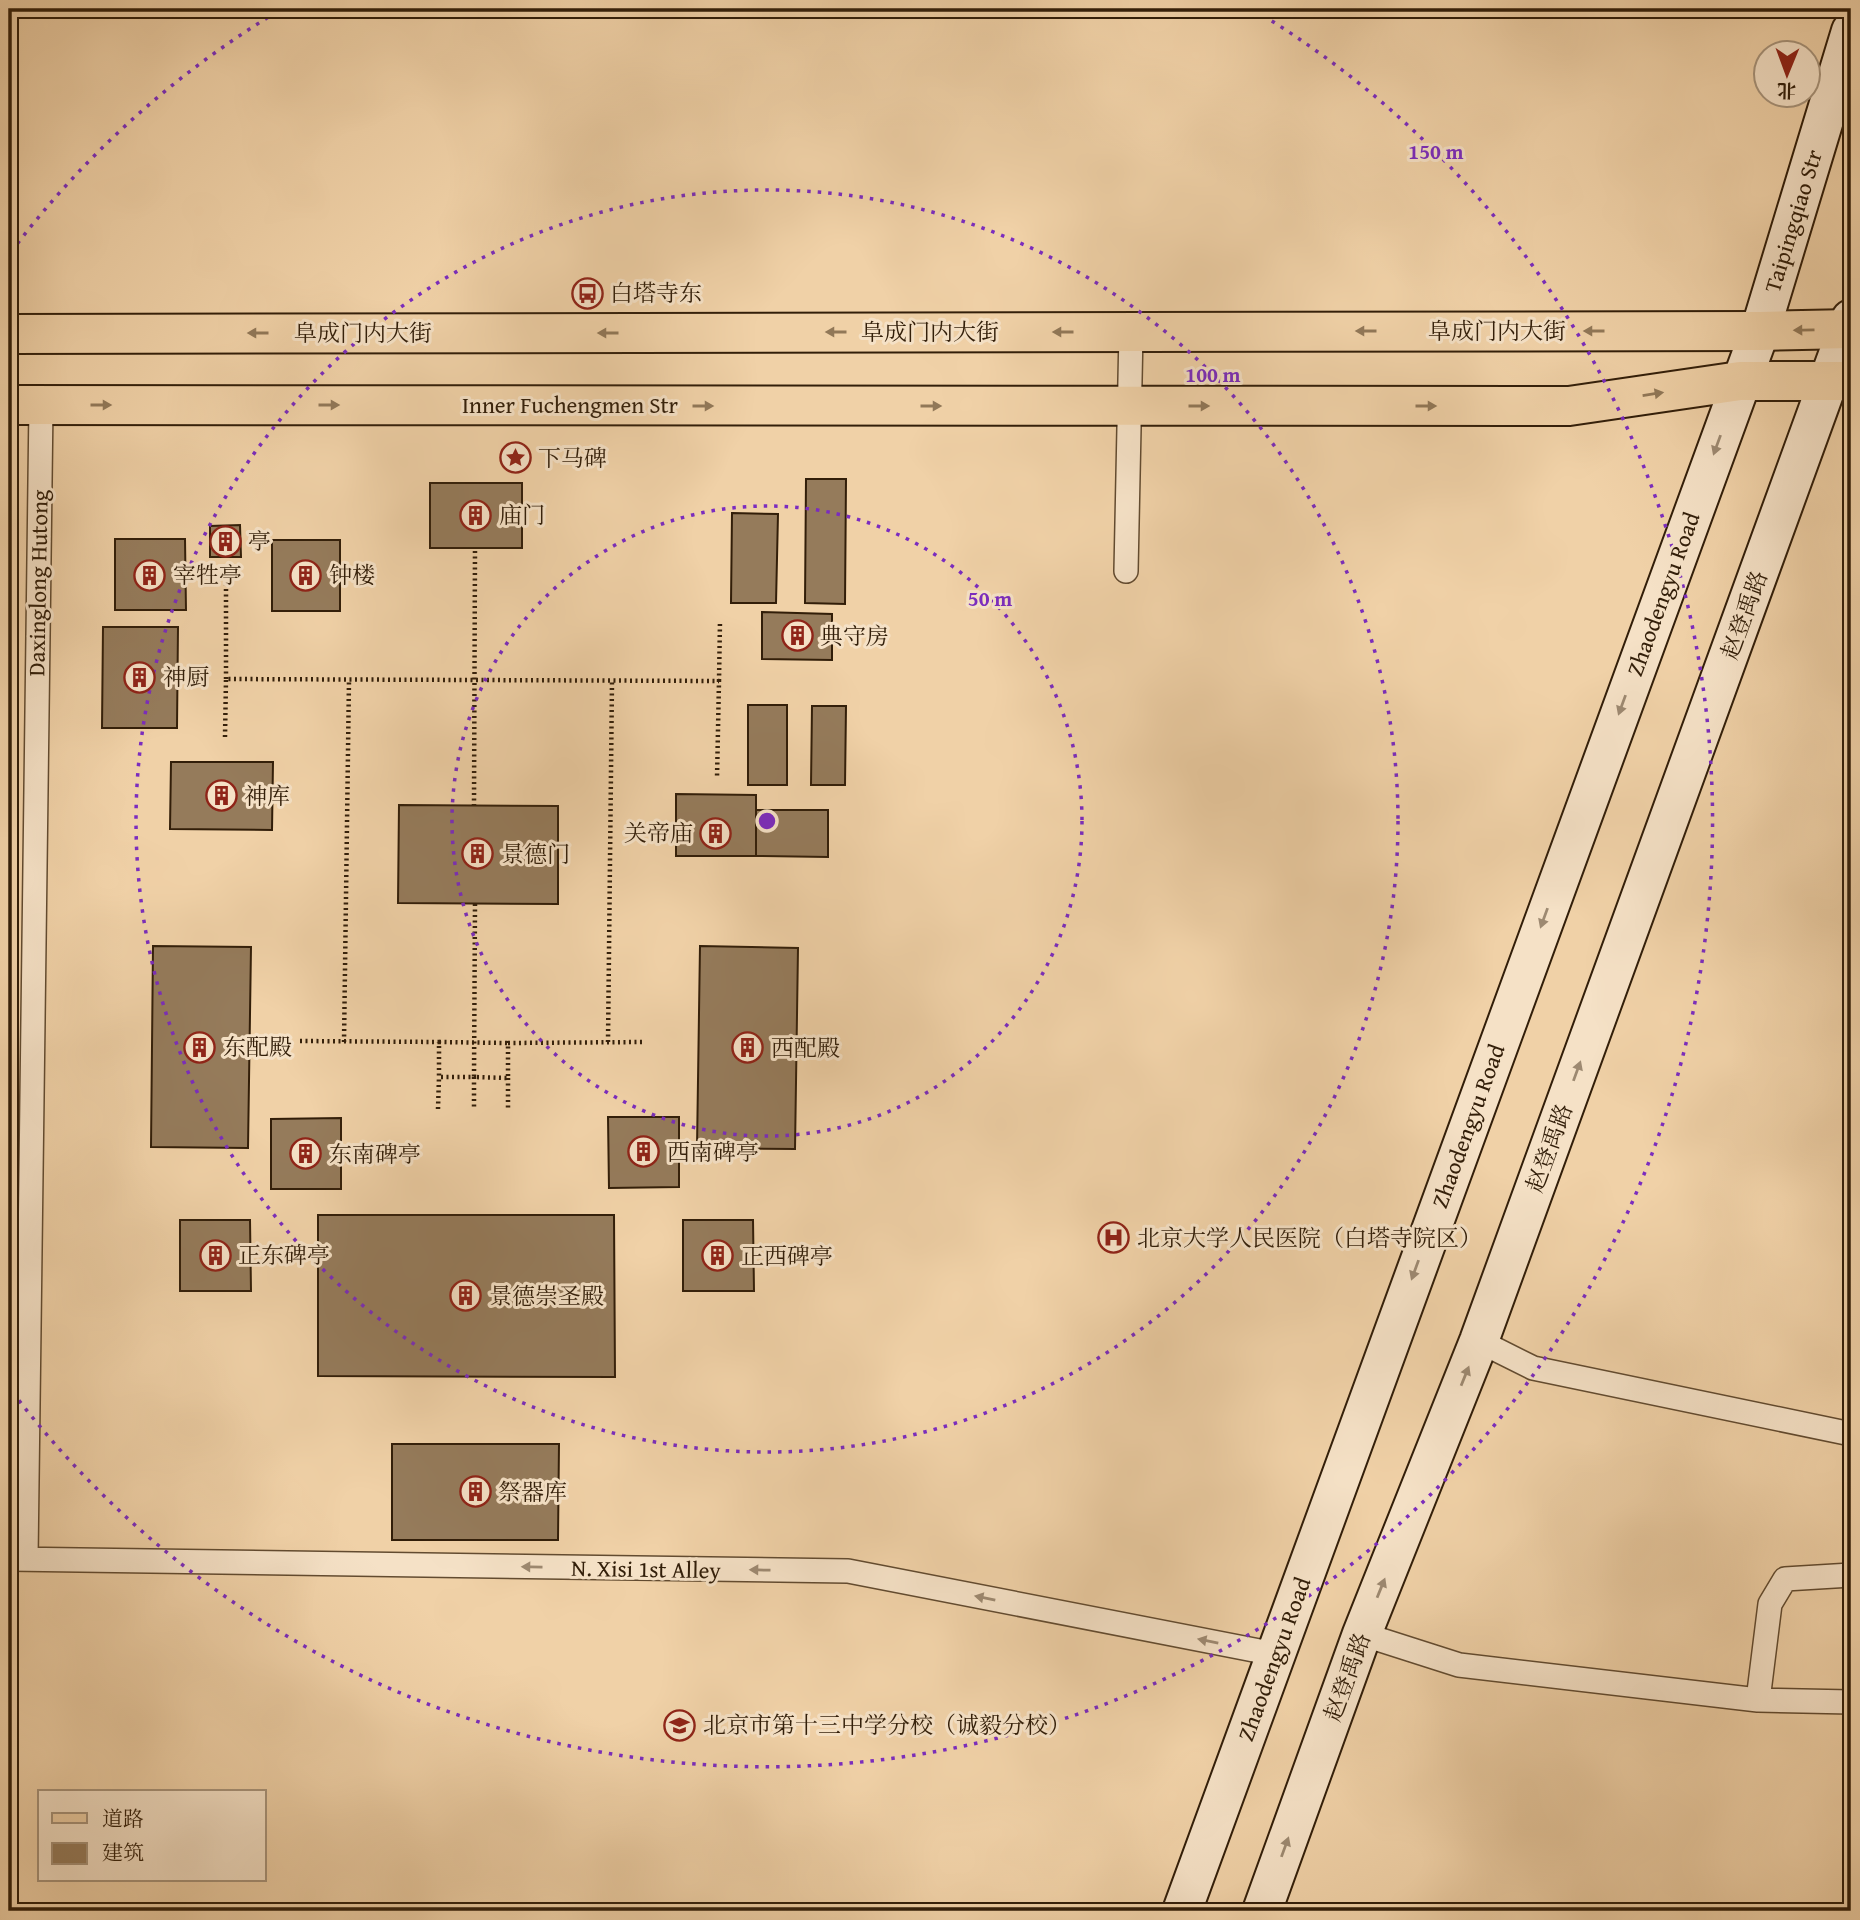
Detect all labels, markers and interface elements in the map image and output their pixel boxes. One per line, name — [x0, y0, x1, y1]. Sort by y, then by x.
north arrow — [1752, 38, 1822, 108]
text: 北 — [1777, 77, 1796, 105]
text: 150 m — [1408, 136, 1464, 167]
street label: Taipingqiao Str — [1755, 145, 1830, 296]
bus stop icon: 白塔寺东 — [570, 276, 604, 310]
place label: 白塔寺东 — [610, 276, 702, 309]
street label: 阜成门内大街 — [1428, 314, 1566, 347]
street label: 阜成门内大街 — [861, 315, 999, 348]
street label: 阜成门内大街 — [294, 316, 432, 349]
one-way arrow — [1793, 324, 1815, 335]
one-way arrow — [1355, 325, 1377, 337]
one-way arrow — [1583, 325, 1605, 337]
one-way arrow — [824, 326, 846, 338]
one-way arrow — [1052, 326, 1074, 338]
one-way arrow — [247, 327, 269, 339]
one-way arrow — [597, 327, 619, 339]
text: 100 m — [1185, 359, 1241, 390]
street label: Inner Fuchengmen Str — [462, 388, 679, 421]
one-way arrow — [1642, 388, 1664, 399]
one-way arrow — [91, 399, 113, 411]
one-way arrow — [318, 399, 340, 411]
one-way arrow — [693, 400, 715, 412]
one-way arrow — [920, 400, 942, 412]
one-way arrow — [1188, 400, 1210, 412]
one-way arrow — [1416, 400, 1438, 412]
one-way arrow — [1711, 434, 1722, 455]
place icon: 下马碑 — [498, 441, 532, 475]
place label: 下马碑 — [538, 441, 607, 474]
street label: Daxinglong Hutong — [19, 489, 56, 677]
building icon: 庙门 — [459, 498, 493, 532]
place label: 庙门 — [499, 498, 545, 531]
street label: Zhaodengyu Road — [1618, 507, 1708, 680]
building icon: 亭 — [208, 524, 242, 558]
place label: 亭 — [248, 524, 271, 557]
building icon: 宰牲亭 — [133, 558, 167, 592]
place label: 宰牲亭 — [173, 558, 242, 591]
building icon: 钟楼 — [289, 558, 323, 592]
place label: 钟楼 — [329, 558, 375, 591]
street label: 赵登禹路 — [1712, 566, 1775, 664]
text: 50 m — [968, 583, 1012, 614]
building icon: 典守房 — [780, 619, 814, 653]
place label: 典守房 — [820, 619, 889, 652]
building icon: 神厨 — [123, 660, 157, 694]
place label: 神厨 — [163, 660, 209, 693]
one-way arrow — [1616, 694, 1627, 715]
building icon: 神库 — [204, 779, 238, 813]
place label: 神库 — [244, 779, 290, 812]
centre of rings — [755, 809, 779, 833]
place label: 关帝庙 — [624, 816, 693, 849]
building icon: 关帝庙 — [699, 816, 733, 850]
building icon: 景德门 — [461, 837, 495, 871]
place label: 景德门 — [501, 837, 570, 870]
one-way arrow — [1538, 908, 1549, 929]
building icon: 东配殿 — [183, 1030, 217, 1064]
place label: 东配殿 — [223, 1030, 292, 1063]
building icon: 西配殿 — [731, 1031, 765, 1065]
place label: 西配殿 — [771, 1031, 840, 1064]
street label: Zhaodengyu Road — [1423, 1039, 1513, 1212]
one-way arrow — [1572, 1060, 1583, 1081]
street label: 赵登禹路 — [1517, 1099, 1580, 1197]
building icon: 西南碑亭 — [627, 1135, 661, 1169]
place label: 西南碑亭 — [667, 1135, 759, 1168]
building icon: 东南碑亭 — [289, 1137, 323, 1171]
place label: 东南碑亭 — [329, 1137, 421, 1170]
hospital icon: 北京大学人民医院（白塔寺院区） — [1097, 1221, 1131, 1255]
place label: 北京大学人民医院（白塔寺院区） — [1137, 1221, 1482, 1254]
building icon: 正东碑亭 — [198, 1238, 232, 1272]
place label: 正东碑亭 — [238, 1238, 330, 1271]
building icon: 正西碑亭 — [701, 1239, 735, 1273]
place label: 正西碑亭 — [741, 1239, 833, 1272]
one-way arrow — [1410, 1259, 1421, 1280]
building icon: 景德崇圣殿 — [449, 1279, 483, 1313]
place label: 景德崇圣殿 — [489, 1279, 604, 1312]
one-way arrow — [1459, 1366, 1470, 1387]
building icon: 祭器库 — [458, 1475, 492, 1509]
place label: 祭器库 — [498, 1475, 567, 1508]
street label: N. Xisi 1st Alley — [571, 1551, 722, 1586]
one-way arrow — [521, 1561, 543, 1573]
one-way arrow — [748, 1564, 770, 1576]
street label: Zhaodengyu Road — [1229, 1572, 1319, 1745]
one-way arrow — [1375, 1577, 1386, 1598]
one-way arrow — [973, 1592, 995, 1603]
street label: 赵登禹路 — [1315, 1628, 1378, 1726]
one-way arrow — [1197, 1636, 1219, 1647]
school or university icon: 北京市第十三中学分校（诚毅分校） — [663, 1708, 697, 1742]
place label: 北京市第十三中学分校（诚毅分校） — [703, 1708, 1071, 1741]
legend — [38, 1790, 266, 1882]
text: 道路 — [102, 1803, 144, 1834]
text: 建筑 — [102, 1837, 144, 1868]
one-way arrow — [1280, 1837, 1291, 1858]

